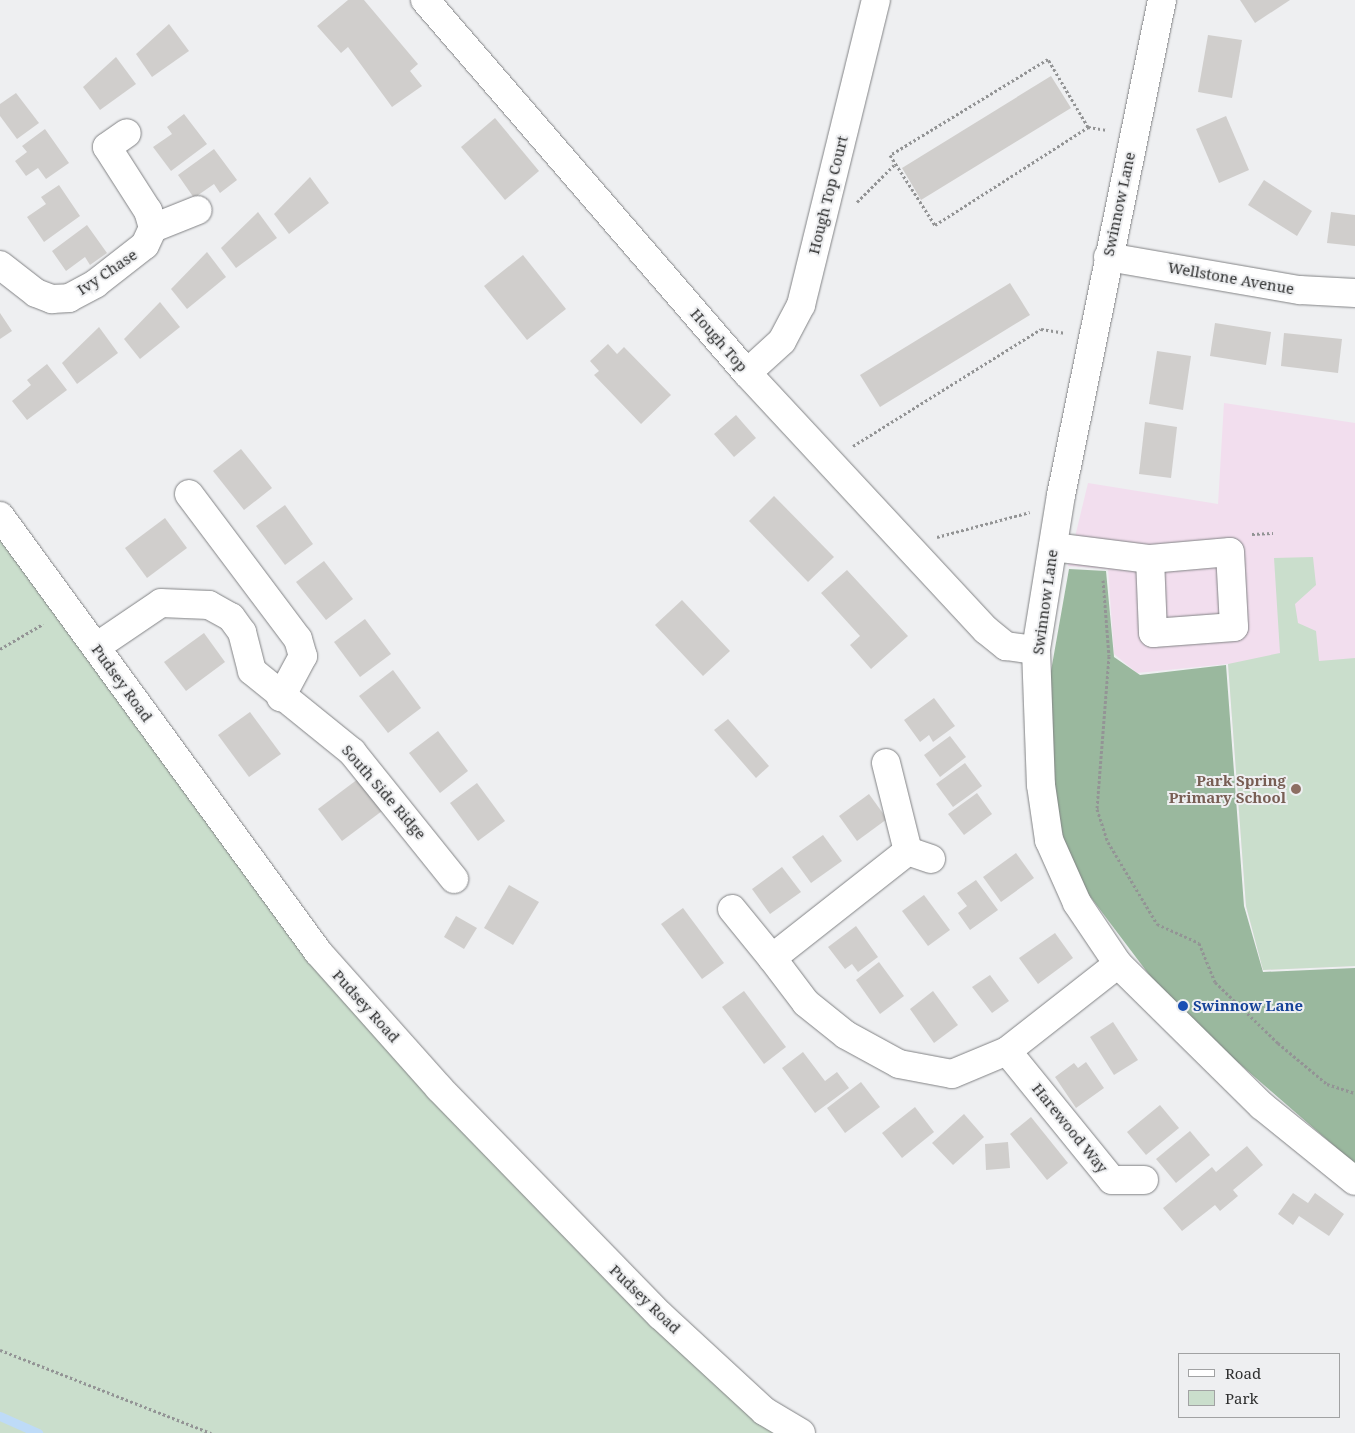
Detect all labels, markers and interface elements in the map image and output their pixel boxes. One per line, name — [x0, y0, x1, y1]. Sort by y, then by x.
street label: Hough Top Court — [805, 134, 851, 256]
street label: Swinnow Lane — [1099, 150, 1139, 258]
street label: Ivy Chase — [74, 245, 140, 299]
street label: Wellstone Avenue — [1166, 258, 1296, 298]
street label: Hough Top — [687, 305, 751, 375]
street label: Swinnow Lane — [1029, 548, 1061, 656]
street label: Pudsey Road — [88, 641, 156, 725]
street label: South Side Ridge — [338, 741, 430, 843]
place label: Park Spring Primary School — [1169, 771, 1286, 806]
marker: Park Spring Primary School — [1290, 783, 1302, 795]
street label: Pudsey Road — [329, 966, 403, 1046]
place label: Swinnow Lane — [1193, 997, 1303, 1015]
marker: Swinnow Lane — [1177, 1000, 1189, 1012]
street label: Harewood Way — [1028, 1080, 1112, 1176]
street label: Pudsey Road — [606, 1261, 684, 1337]
legend — [1178, 1353, 1340, 1418]
text: Road — [1225, 1363, 1261, 1383]
text: Park — [1225, 1388, 1258, 1408]

